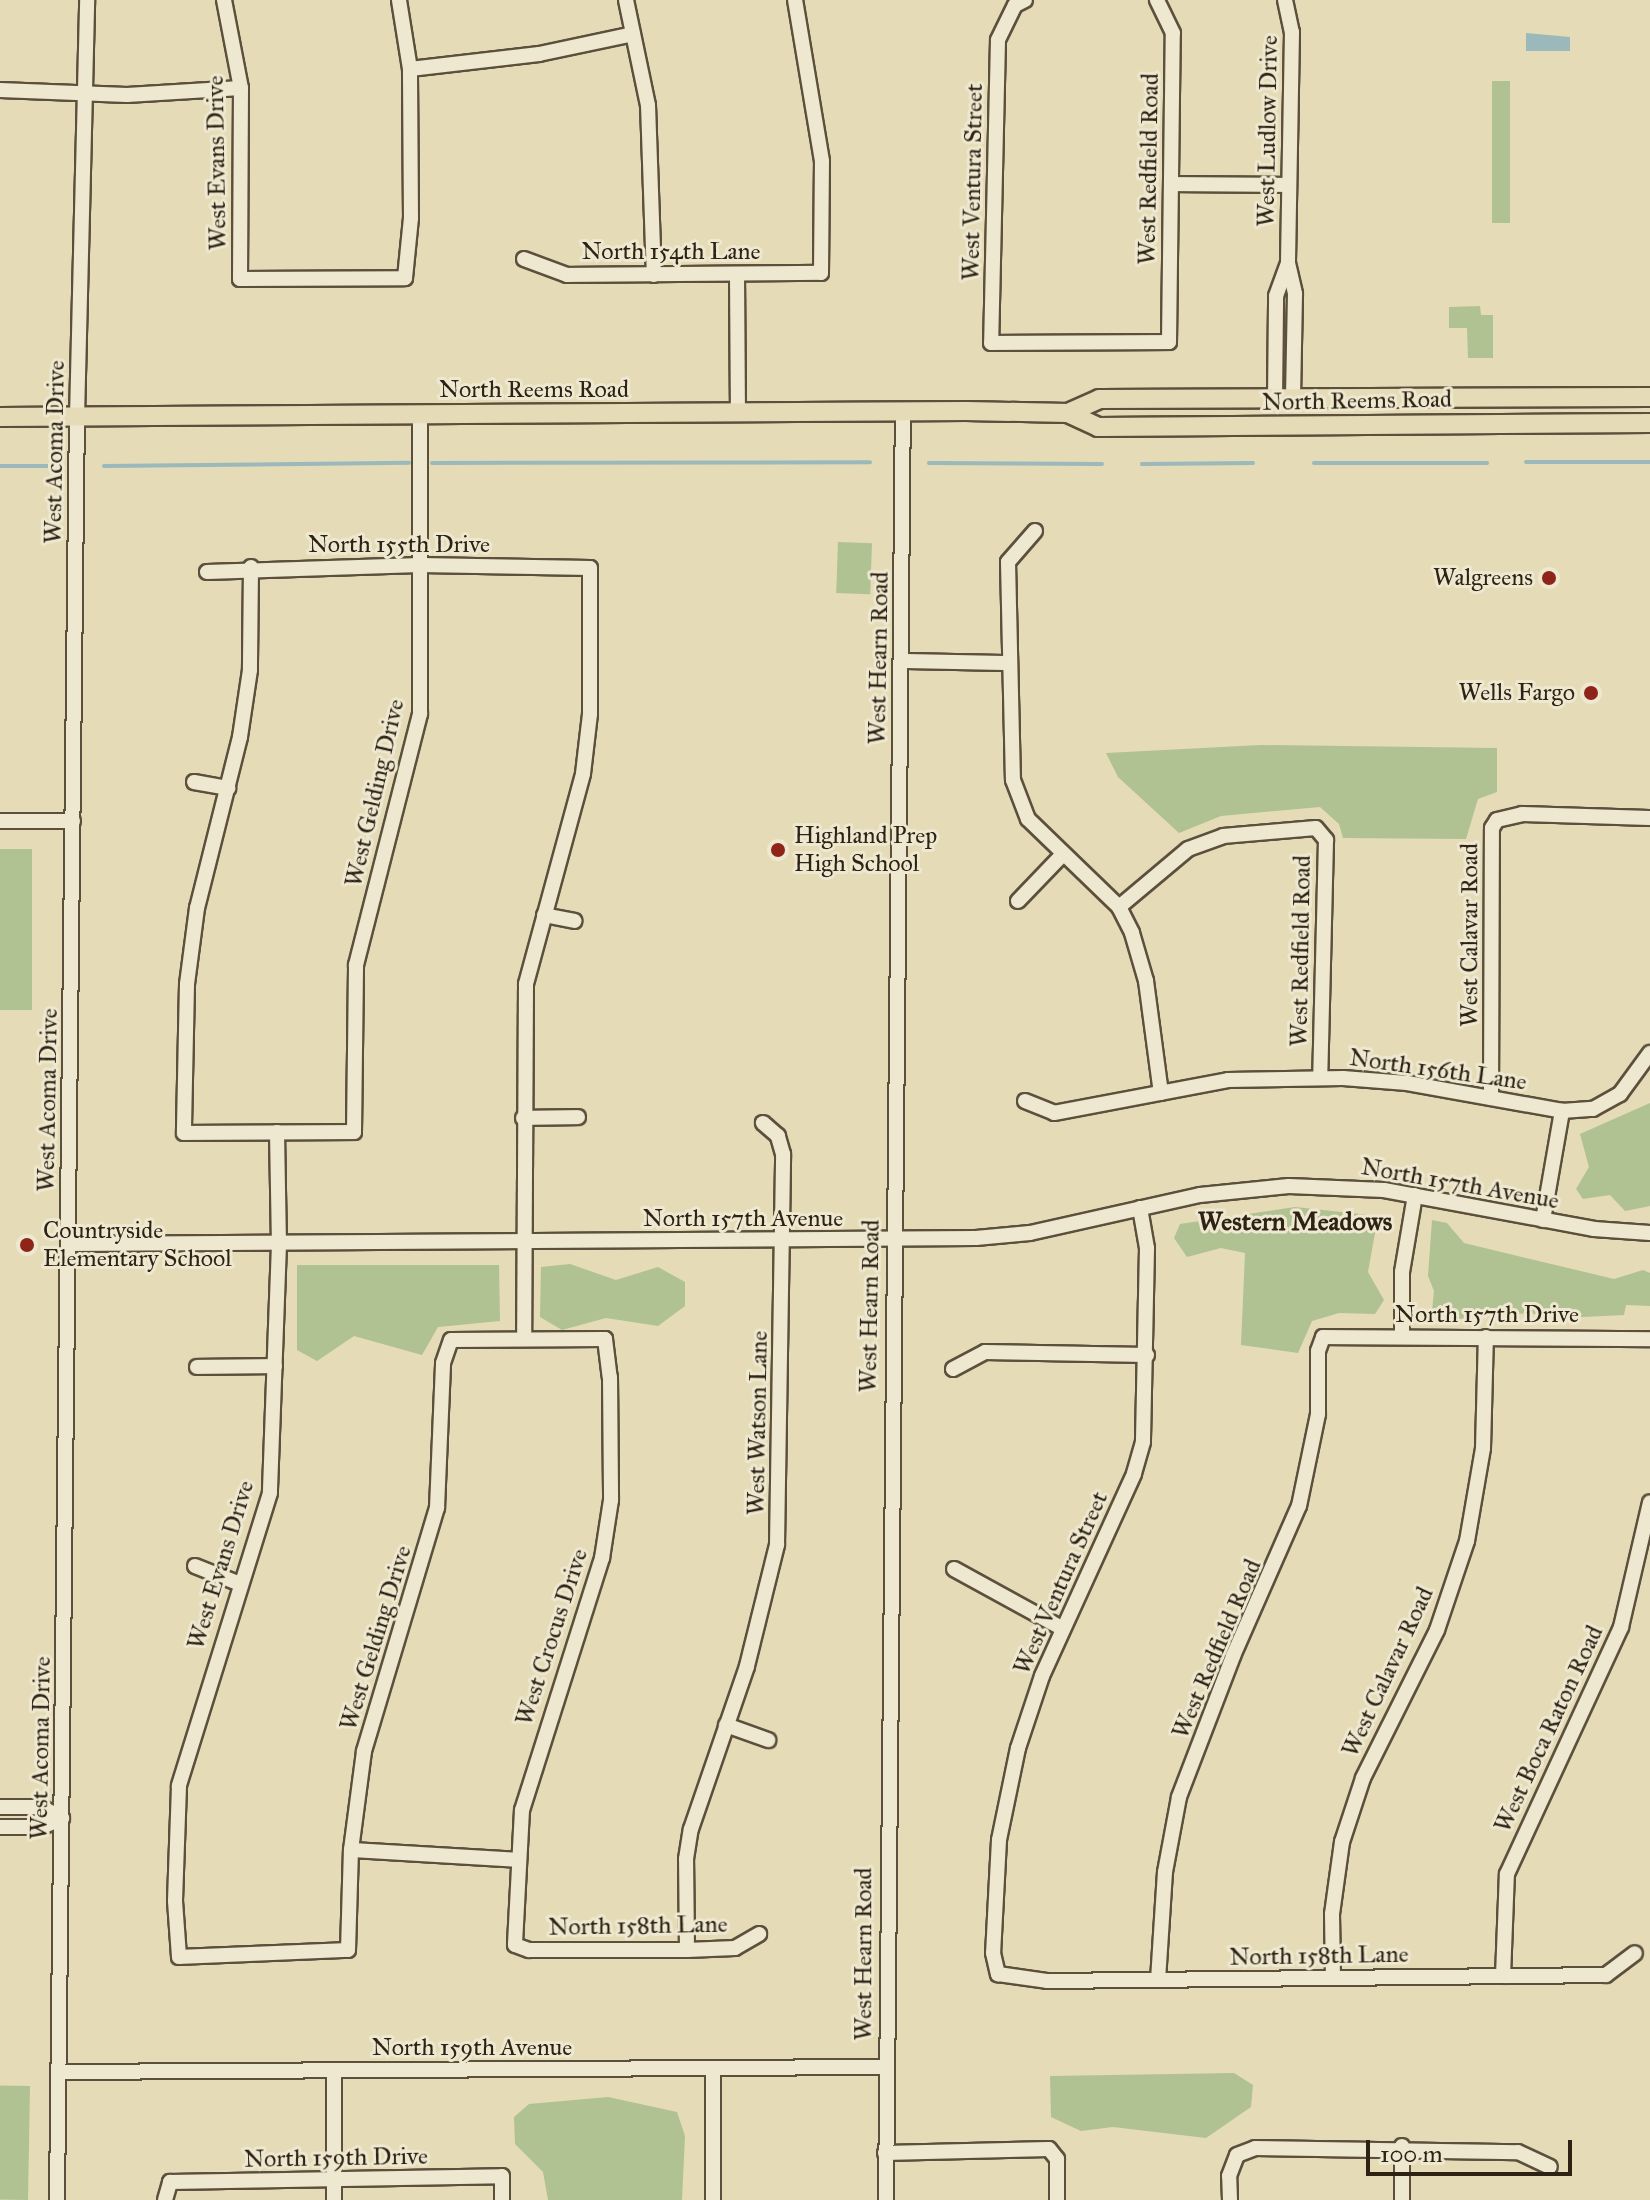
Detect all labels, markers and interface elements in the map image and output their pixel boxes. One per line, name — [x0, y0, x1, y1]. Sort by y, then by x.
street label: West Ludlow Drive — [1252, 35, 1284, 227]
street label: West Redfield Road — [1133, 73, 1165, 265]
street label: West Evans Drive — [201, 75, 233, 251]
street label: West Ventura Street — [957, 83, 989, 281]
street label: North 154th Lane — [581, 238, 761, 266]
street label: West Acoma Drive — [39, 360, 71, 544]
street label: North Reems Road — [439, 376, 629, 404]
street label: North Reems Road — [1262, 385, 1452, 417]
street label: North 155th Drive — [308, 531, 490, 559]
place label: Walgreens — [1433, 564, 1533, 592]
marker: Walgreens — [1540, 569, 1558, 587]
street label: West Hearn Road — [863, 571, 895, 745]
place label: Wells Fargo — [1459, 679, 1575, 707]
marker: Wells Fargo — [1582, 684, 1600, 702]
street label: West Gelding Drive — [339, 696, 411, 890]
place label: Highland Prep High School — [794, 822, 937, 878]
marker: Highland Prep High School — [769, 841, 787, 859]
street label: West Calavar Road — [1456, 843, 1484, 1027]
street label: West Redfield Road — [1285, 855, 1317, 1047]
street label: West Acoma Drive — [32, 1008, 64, 1192]
street label: North 156th Lane — [1347, 1043, 1529, 1097]
street label: North 157th Avenue — [1359, 1152, 1561, 1216]
street label: North 157th Avenue — [643, 1205, 843, 1233]
district label: Western Meadows — [1198, 1206, 1392, 1238]
place label: Countryside Elementary School — [43, 1217, 232, 1273]
street label: West Hearn Road — [854, 1219, 886, 1393]
marker: Countryside Elementary School — [18, 1236, 36, 1254]
street label: North 157th Drive — [1395, 1301, 1579, 1329]
street label: West Watson Lane — [742, 1331, 774, 1515]
street label: West Evans Drive — [182, 1477, 260, 1653]
street label: West Ventura Street — [1008, 1487, 1114, 1679]
street label: West Gelding Drive — [334, 1542, 418, 1734]
street label: West Crocus Drive — [510, 1545, 594, 1729]
street label: West Redfield Road — [1166, 1555, 1268, 1743]
street label: West Calavar Road — [1336, 1583, 1440, 1761]
street label: West Boca Raton Road — [1488, 1621, 1610, 1837]
street label: West Acoma Drive — [25, 1656, 57, 1840]
street label: West Hearn Road — [850, 1867, 878, 2041]
street label: North 158th Lane — [548, 1910, 728, 1942]
street label: North 158th Lane — [1229, 1940, 1409, 1972]
street label: North 159th Avenue — [372, 2034, 572, 2062]
scale bar — [1370, 2124, 1576, 2174]
text: 100 m — [1380, 2139, 1443, 2169]
street label: North 159th Drive — [244, 2142, 428, 2174]

